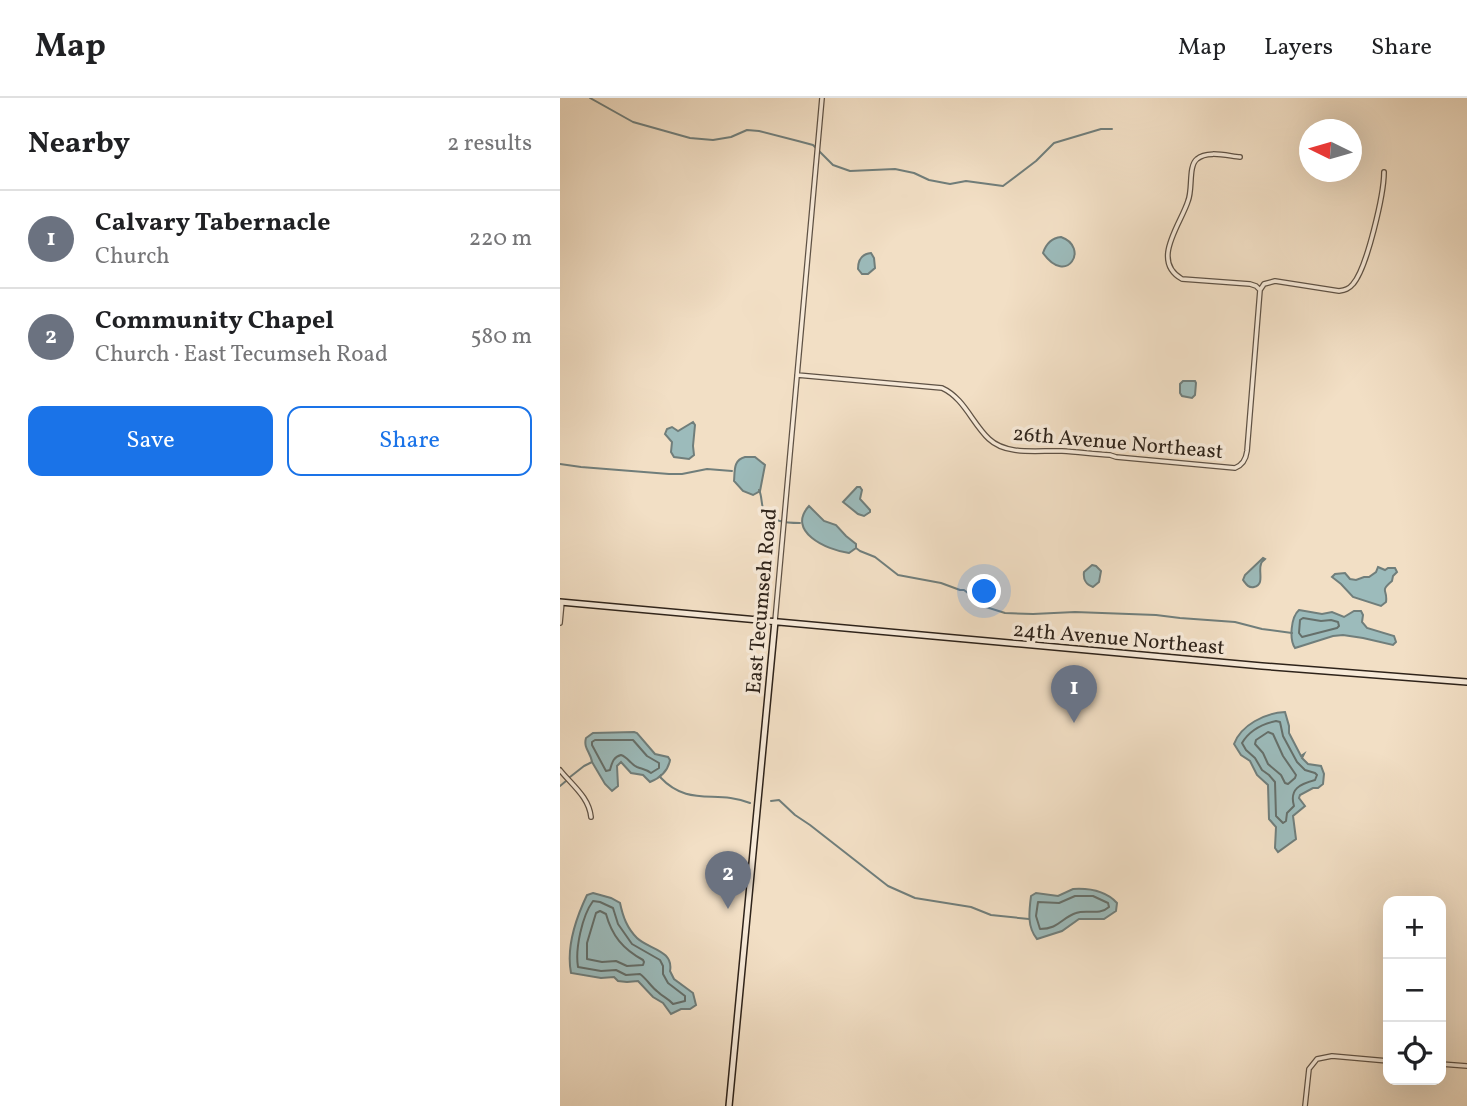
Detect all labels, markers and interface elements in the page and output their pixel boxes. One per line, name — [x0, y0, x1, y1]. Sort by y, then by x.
text: Map — [35, 25, 106, 71]
text: Map — [1178, 31, 1226, 65]
text: Layers — [1264, 31, 1333, 65]
text: Share — [1371, 31, 1432, 65]
north arrow — [1299, 119, 1362, 182]
text: Nearby — [28, 123, 130, 165]
text: 2 results — [447, 128, 532, 160]
text: Calvary Tabernacle — [95, 205, 330, 241]
text: 1 — [46, 223, 56, 255]
text: 220 m — [469, 223, 532, 255]
text: Church — [95, 241, 170, 273]
text: Community Chapel — [95, 303, 334, 339]
text: 2 — [45, 321, 57, 353]
text: 580 m — [470, 321, 532, 353]
text: Church · East Tecumseh Road — [95, 339, 388, 371]
button: Save — [28, 406, 273, 476]
button: Share — [287, 406, 532, 476]
street label: 26th Avenue Northeast — [1011, 420, 1224, 467]
street label: East Tecumseh Road — [740, 507, 785, 695]
your location — [967, 574, 1001, 608]
street label: 24th Avenue Northeast — [1012, 616, 1226, 663]
pin: 1 — [1051, 665, 1097, 723]
pin: 2 — [705, 851, 751, 909]
map controls — [1383, 896, 1446, 1085]
button: + — [1383, 896, 1446, 959]
button: − — [1383, 959, 1446, 1022]
button: locate — [1383, 1022, 1446, 1085]

